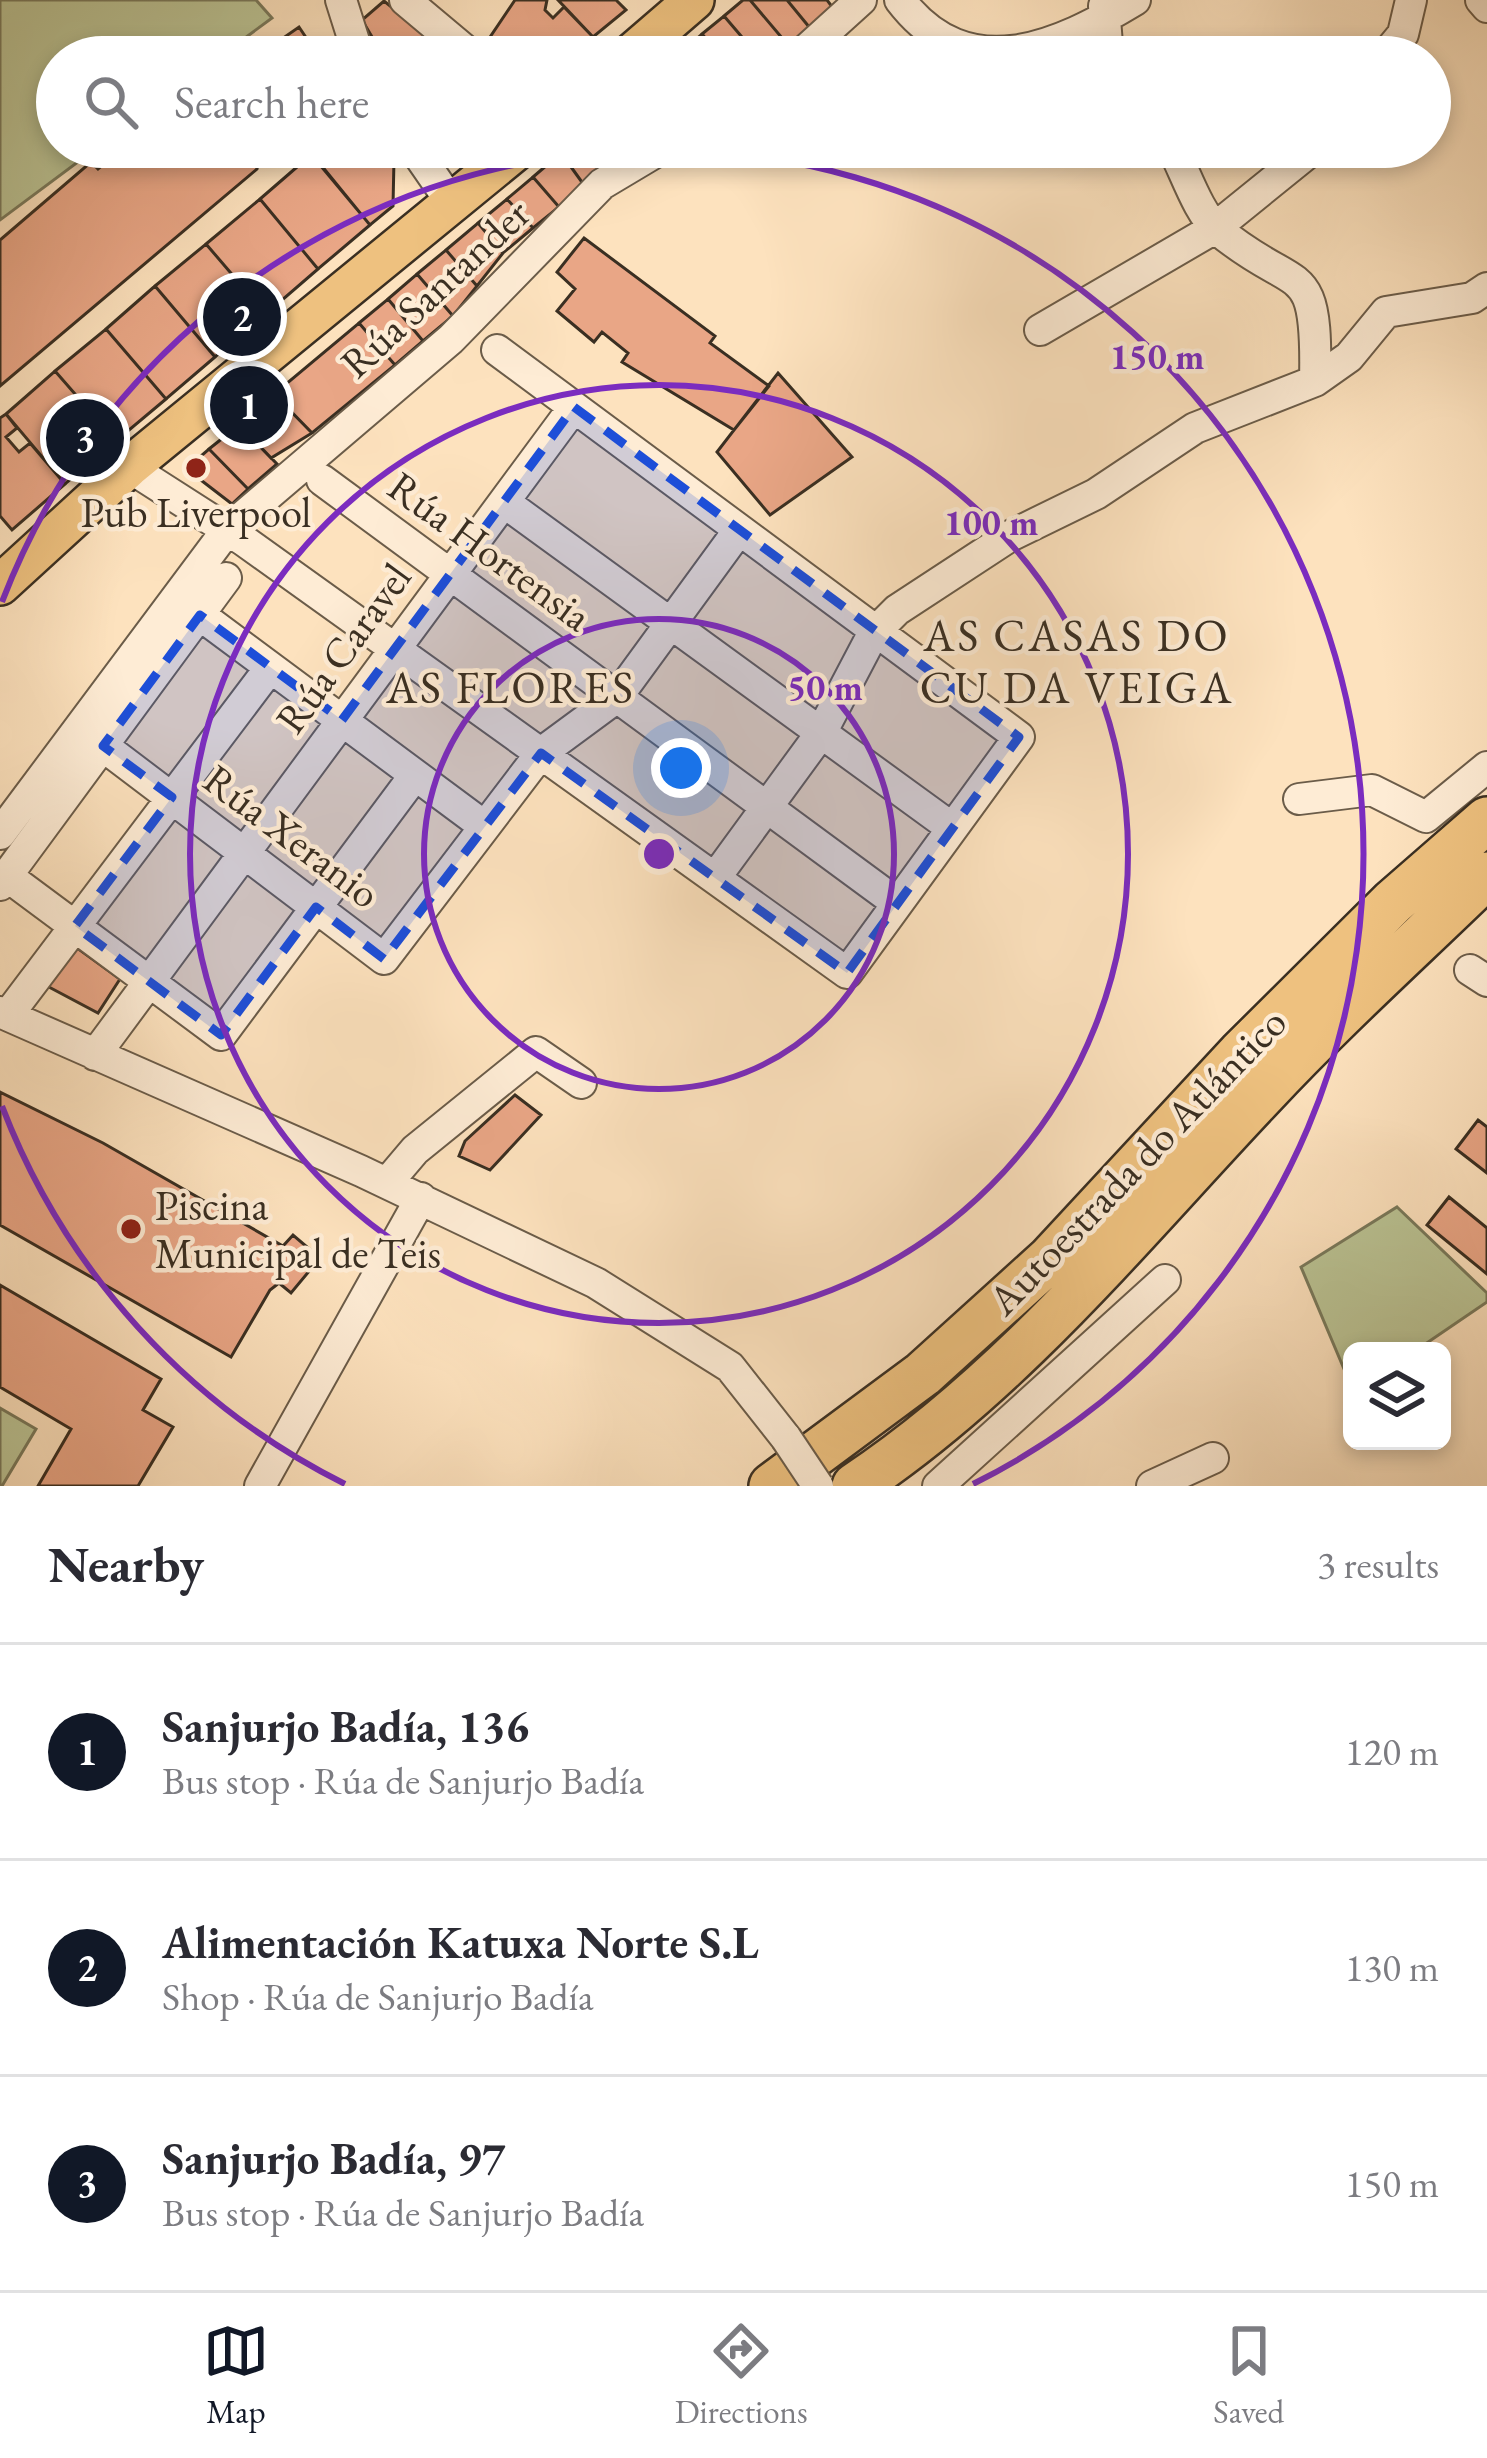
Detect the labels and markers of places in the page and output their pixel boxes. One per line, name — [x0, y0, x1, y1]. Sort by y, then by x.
pin: 2 — [203, 272, 281, 362]
pin: 1 — [210, 360, 288, 450]
pin: 3 — [46, 393, 124, 483]
marker: Pub Liverpool — [183, 455, 209, 481]
place label: Pub Liverpool — [81, 485, 311, 540]
centre of rings — [638, 833, 680, 875]
place label: Piscina Municipal de Teis — [155, 1178, 441, 1281]
marker: Piscina Municipal de Teis — [118, 1216, 144, 1242]

